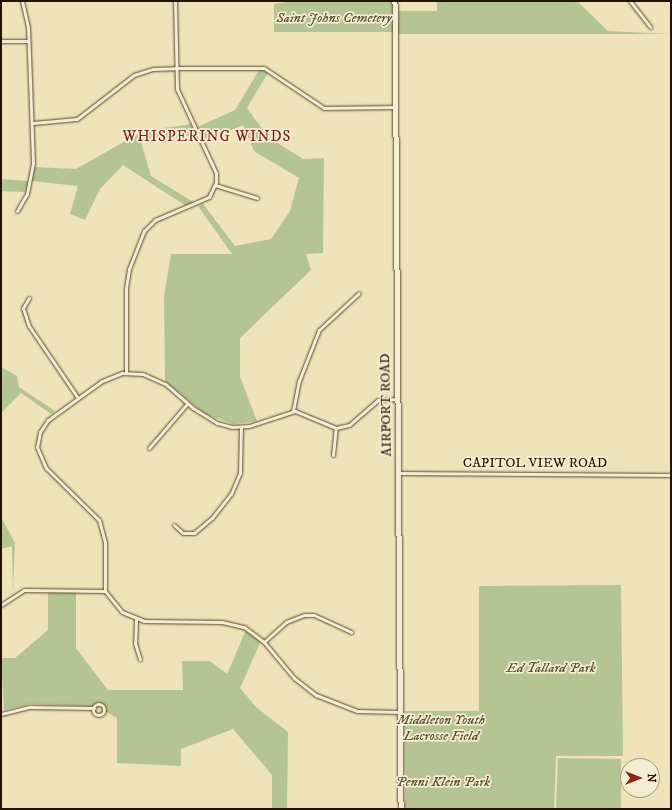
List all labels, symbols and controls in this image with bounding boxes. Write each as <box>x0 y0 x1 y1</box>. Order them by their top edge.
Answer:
park label: Saint Johns Cemetery <box>276 10 392 26</box>
district label: WHISPERING WINDS <box>123 128 291 146</box>
street label: AIRPORT ROAD <box>377 353 395 457</box>
street label: CAPITOL VIEW ROAD <box>463 455 607 471</box>
park label: Ed Tallard Park <box>506 660 596 676</box>
park label: Middleton Youth Lacrosse Field <box>397 712 485 744</box>
north arrow <box>620 758 660 798</box>
text: N <box>644 773 658 783</box>
park label: Penni Klein Park <box>396 774 490 790</box>

